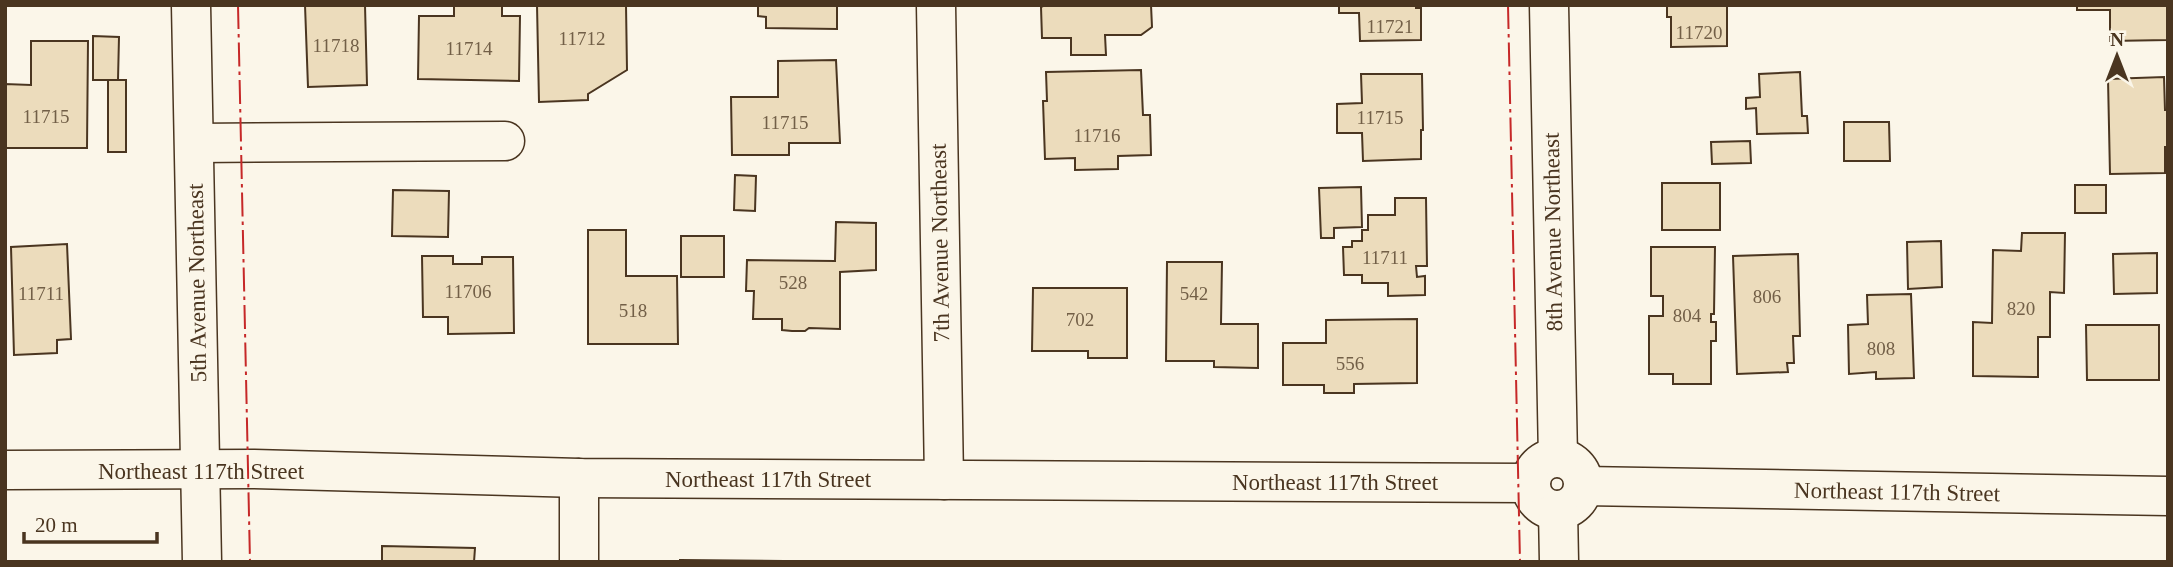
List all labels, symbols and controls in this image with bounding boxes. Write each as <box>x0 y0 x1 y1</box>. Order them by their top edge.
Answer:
house number: 11721 <box>1367 16 1413 37</box>
north arrow <box>2082 21 2152 91</box>
house number: 11720 <box>1676 22 1722 43</box>
house number: 11712 <box>559 28 605 49</box>
text: N <box>2110 29 2124 50</box>
house number: 11718 <box>313 35 359 56</box>
house number: 11714 <box>446 38 493 59</box>
house number: 11715 <box>23 106 69 127</box>
house number: 11715 <box>1357 107 1403 128</box>
house number: 11715 <box>762 112 808 133</box>
house number: 11716 <box>1074 125 1120 146</box>
street label: 8th Avenue Northeast <box>1539 132 1567 332</box>
street label: 7th Avenue Northeast <box>926 143 954 343</box>
street label: 5th Avenue Northeast <box>183 183 211 383</box>
house number: 11711 <box>1362 247 1408 268</box>
house number: 528 <box>779 272 807 293</box>
house number: 11706 <box>445 281 491 302</box>
house number: 11711 <box>18 283 64 304</box>
house number: 542 <box>1180 283 1208 304</box>
house number: 806 <box>1753 286 1781 307</box>
house number: 820 <box>2007 298 2035 319</box>
house number: 518 <box>619 300 647 321</box>
house number: 804 <box>1673 305 1702 326</box>
house number: 702 <box>1066 309 1094 330</box>
house number: 808 <box>1867 338 1895 359</box>
house number: 556 <box>1336 353 1364 374</box>
street label: Northeast 117th Street <box>98 459 305 484</box>
street label: Northeast 117th Street <box>665 467 872 492</box>
street label: Northeast 117th Street <box>1232 470 1439 495</box>
street label: Northeast 117th Street <box>1794 478 2001 506</box>
scale bar <box>24 500 158 544</box>
text: 20 m <box>35 513 78 537</box>

